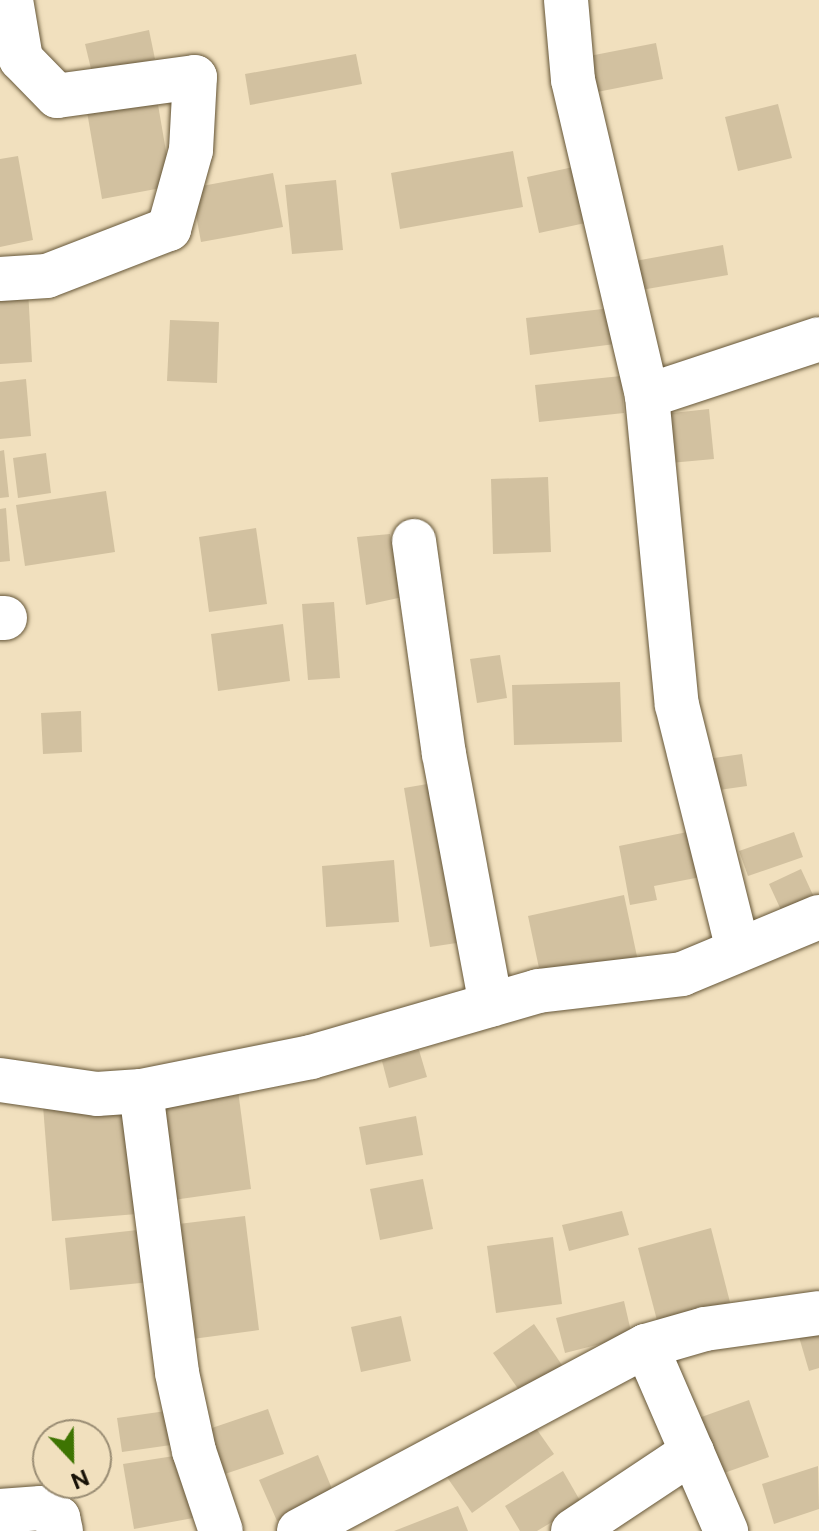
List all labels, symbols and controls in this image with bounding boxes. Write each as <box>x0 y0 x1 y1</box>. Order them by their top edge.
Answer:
north arrow <box>32 1419 112 1499</box>
text: N <box>67 1464 93 1495</box>

